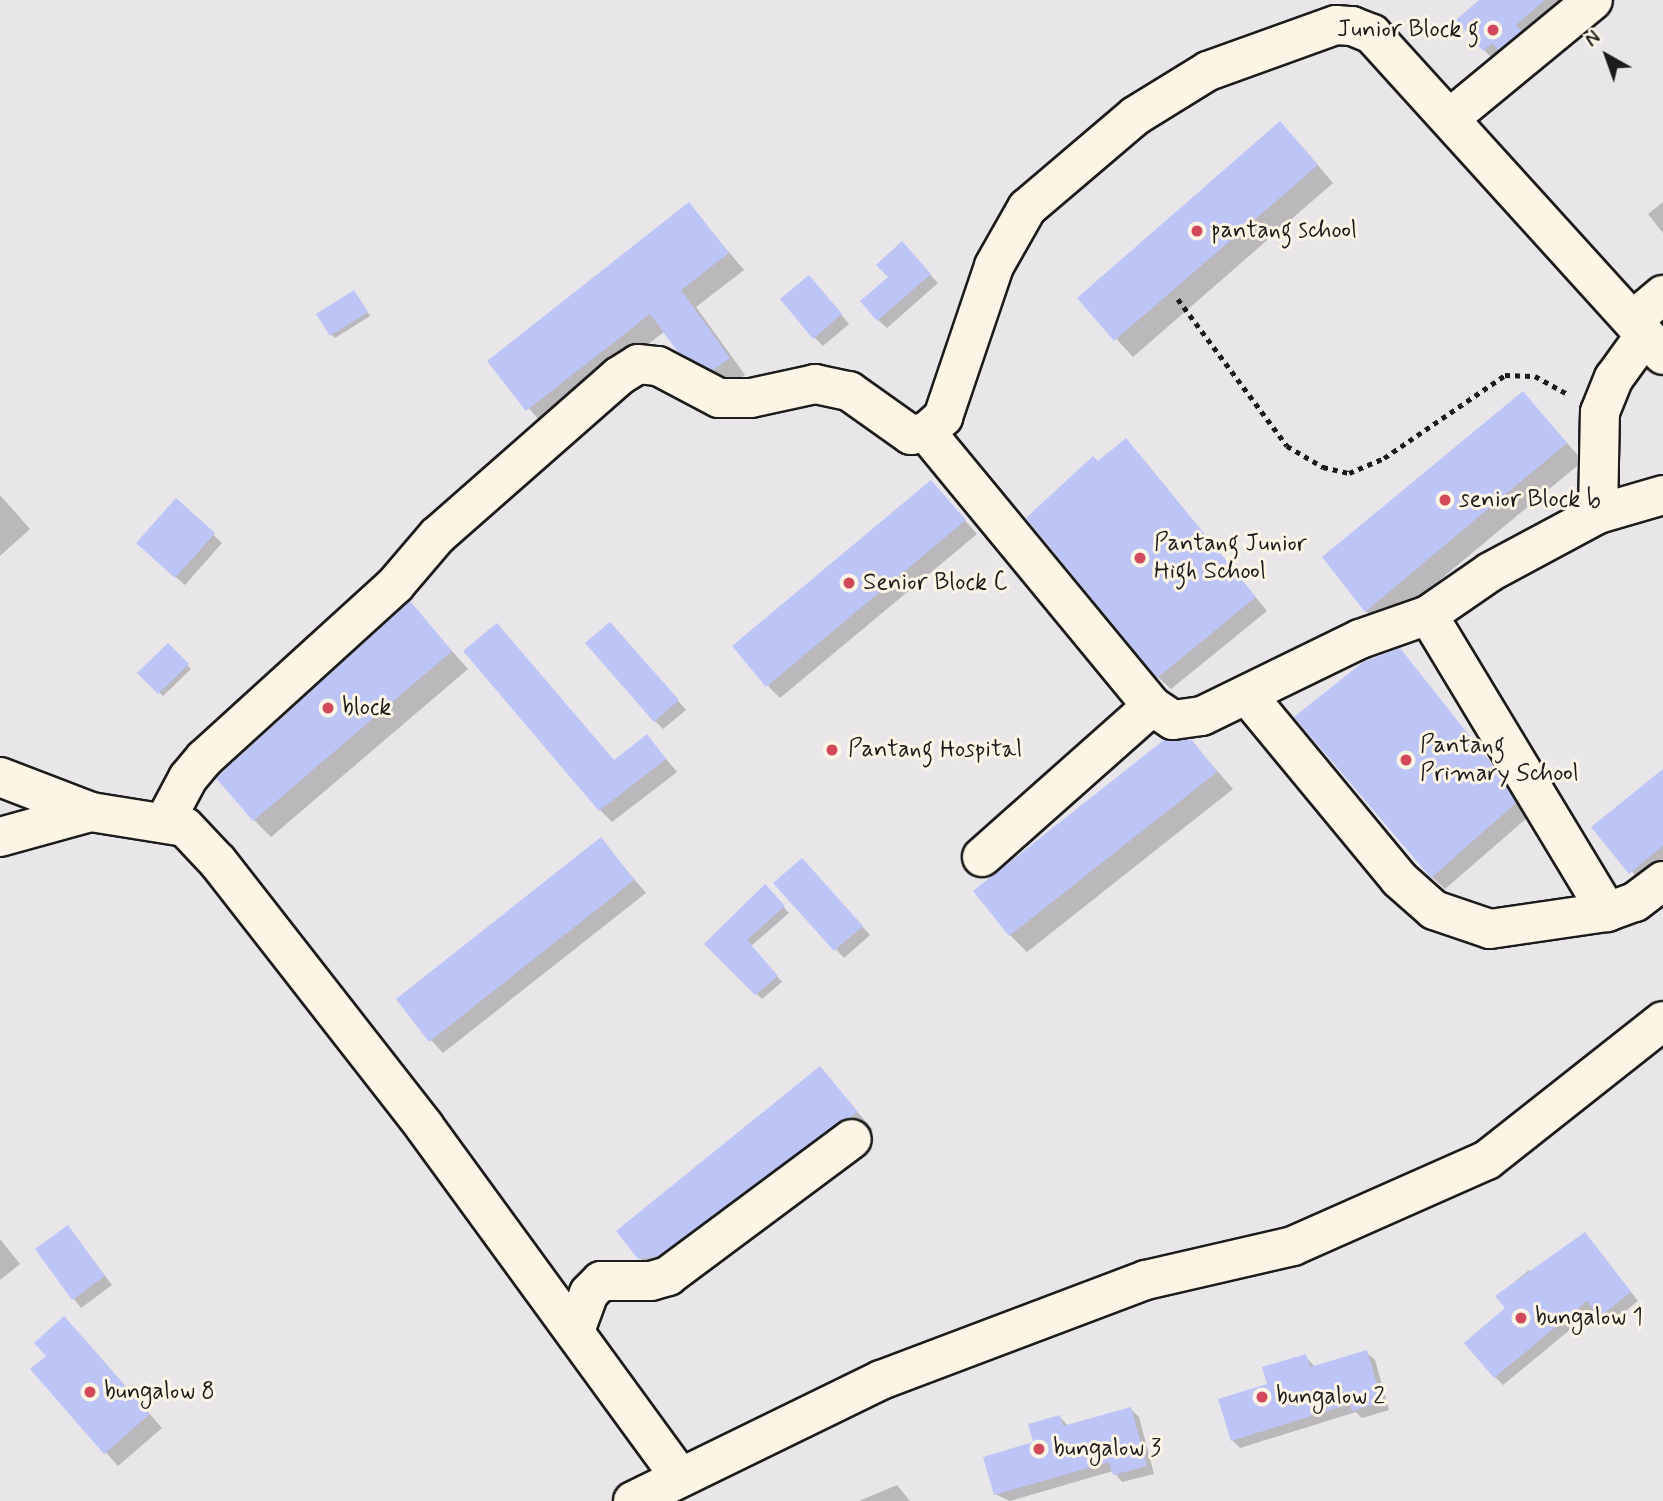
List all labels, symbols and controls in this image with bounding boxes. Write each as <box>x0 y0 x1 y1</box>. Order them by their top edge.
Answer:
place label: Junior Block g <box>1338 16 1479 44</box>
north arrow <box>1572 21 1642 91</box>
marker: Junior Block g <box>1485 22 1501 38</box>
text: N <box>1580 26 1606 53</box>
place label: pantang school <box>1211 217 1358 245</box>
marker: pantang school <box>1189 223 1205 239</box>
place label: senior Block b <box>1459 486 1599 514</box>
marker: senior Block b <box>1437 492 1453 508</box>
place label: Pantang Junior High School <box>1154 530 1310 586</box>
marker: Pantang Junior High School <box>1132 550 1148 566</box>
place label: Senior Block C <box>863 569 1011 597</box>
marker: Senior Block C <box>841 575 857 591</box>
place label: block <box>342 694 391 722</box>
marker: block <box>320 700 336 716</box>
place label: Pantang Primary School <box>1420 732 1578 788</box>
place label: Pantang Hospital <box>848 736 1025 764</box>
marker: Pantang Hospital <box>822 740 842 760</box>
marker: Pantang Primary School <box>1398 752 1414 768</box>
place label: bungalow 1 <box>1535 1304 1643 1332</box>
marker: bungalow 1 <box>1513 1310 1529 1326</box>
place label: bungalow 8 <box>104 1378 215 1406</box>
place label: bungalow 2 <box>1276 1383 1385 1411</box>
marker: bungalow 8 <box>82 1384 98 1400</box>
marker: bungalow 2 <box>1254 1389 1270 1405</box>
place label: bungalow 3 <box>1053 1435 1161 1463</box>
marker: bungalow 3 <box>1031 1441 1047 1457</box>

